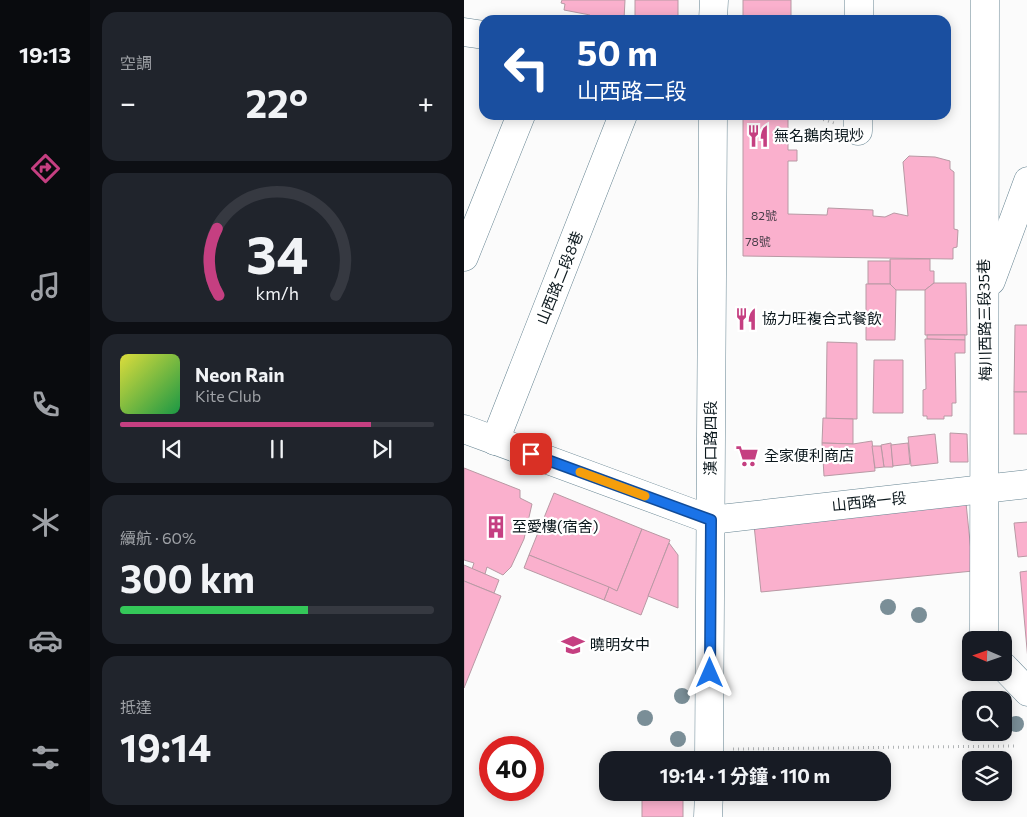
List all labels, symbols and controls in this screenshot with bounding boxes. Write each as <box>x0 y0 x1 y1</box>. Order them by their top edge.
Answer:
text: 50 m <box>577 30 658 73</box>
icon: left <box>494 35 559 100</box>
text: 19:13 <box>19 41 71 68</box>
text: 空調 <box>120 53 152 72</box>
text: 山西路二段 <box>577 77 687 104</box>
text: 22° <box>245 79 308 126</box>
text: − <box>120 85 136 119</box>
text: + <box>418 85 434 119</box>
restaurant icon: 無名鵝肉現炒 <box>745 123 771 149</box>
place label: 無名鵝肉現炒 <box>774 126 864 144</box>
icon: directions <box>28 151 63 186</box>
house number: 82號 <box>751 208 777 222</box>
text: 34 <box>246 221 308 285</box>
street label: 山西路二段8巷 <box>532 228 586 327</box>
house number: 78號 <box>745 234 771 248</box>
street label: 梅川西路三段35巷 <box>974 259 994 381</box>
icon: music <box>28 269 63 304</box>
text: km/h <box>255 282 299 304</box>
restaurant icon: 協力旺複合式餐飲 <box>733 306 759 332</box>
place label: 協力旺複合式餐飲 <box>762 309 882 327</box>
text: Neon Rain <box>195 363 285 386</box>
text: Kite Club <box>195 386 261 405</box>
icon: phone <box>28 387 63 422</box>
street label: 漢口路四段 <box>701 400 719 476</box>
pin <box>510 433 552 475</box>
icon: previous <box>158 435 186 463</box>
icon: pause <box>263 435 291 463</box>
icon: next <box>368 435 396 463</box>
icon: arrive <box>517 440 545 468</box>
supermarket icon: 全家便利商店 <box>734 443 760 469</box>
place label: 全家便利商店 <box>764 446 854 464</box>
street label: 山西路一段 <box>831 488 907 514</box>
icon: climate <box>28 505 63 540</box>
building icon: 至愛樓(宿舍) <box>483 514 509 540</box>
place label: 至愛樓(宿舍) <box>512 517 599 535</box>
text: 續航 · 60% <box>120 528 196 547</box>
text: 300 km <box>120 554 255 601</box>
icon: car <box>28 623 63 658</box>
north arrow <box>962 631 1012 681</box>
map controls <box>962 631 1012 801</box>
school or university icon: 曉明女中 <box>560 632 586 658</box>
place label: 曉明女中 <box>590 635 650 653</box>
position arrow <box>683 646 735 698</box>
button: search <box>962 691 1012 741</box>
text: 抵達 <box>120 697 152 716</box>
text: 19:14 <box>120 723 211 770</box>
speed limit sign: 40 <box>479 736 544 801</box>
icon: filters <box>28 740 63 775</box>
button: layers <box>962 751 1012 801</box>
text: 19:14 · 1 分鐘 · 110 m <box>660 764 830 787</box>

